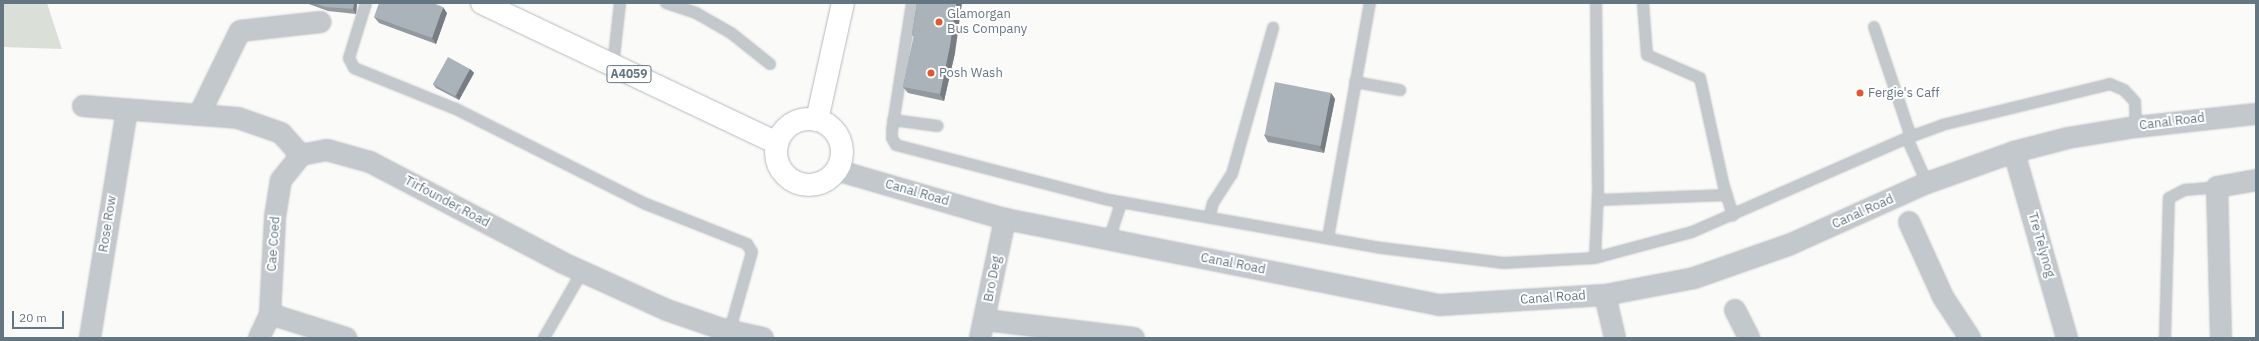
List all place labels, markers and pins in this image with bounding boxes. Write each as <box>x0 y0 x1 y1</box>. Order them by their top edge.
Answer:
place label: Glamorgan Bus Company <box>947 7 1027 38</box>
marker: Glamorgan Bus Company <box>934 17 944 27</box>
place label: Posh Wash <box>939 65 1003 81</box>
marker: Posh Wash <box>926 68 936 78</box>
place label: Fergie's Caff <box>1868 85 1940 101</box>
marker: Fergie's Caff <box>1855 88 1865 98</box>

